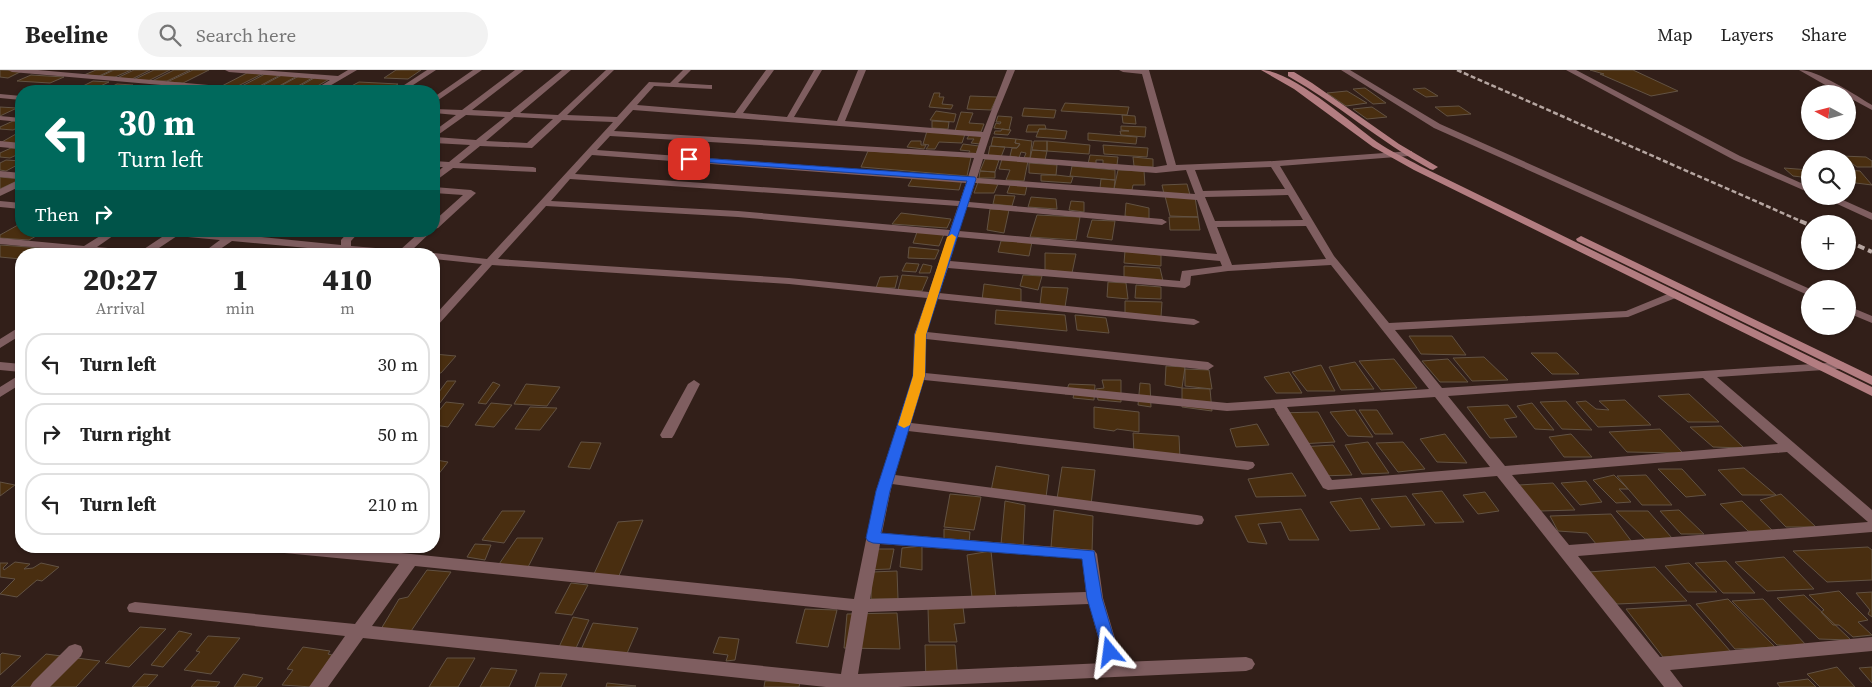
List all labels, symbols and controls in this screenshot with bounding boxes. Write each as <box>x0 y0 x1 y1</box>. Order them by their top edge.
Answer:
search box <box>138 12 488 57</box>
text: Beeline <box>25 18 108 51</box>
icon: search <box>156 21 184 49</box>
text: Search here <box>196 22 296 48</box>
text: Map <box>1657 22 1692 47</box>
text: Layers <box>1720 22 1773 47</box>
text: Share <box>1801 22 1847 47</box>
north arrow <box>1801 85 1856 140</box>
map controls <box>1801 85 1856 335</box>
text: 30 m <box>118 99 195 147</box>
icon: left <box>35 105 100 170</box>
pin <box>668 138 710 180</box>
text: Turn left <box>118 144 203 174</box>
icon: arrive <box>675 145 703 173</box>
button: search <box>1801 150 1856 205</box>
icon: right <box>89 200 117 228</box>
text: Then <box>35 201 79 227</box>
button: + <box>1801 215 1856 270</box>
text: 20:27 <box>83 259 158 300</box>
text: 1 <box>232 259 249 300</box>
text: 410 <box>323 259 372 300</box>
button: − <box>1801 280 1856 335</box>
text: Arrival <box>96 297 145 319</box>
text: min <box>226 297 255 319</box>
text: m <box>340 297 355 319</box>
icon: left <box>37 350 65 378</box>
text: Turn left <box>80 351 156 377</box>
text: 30 m <box>377 351 418 377</box>
icon: right <box>37 420 65 448</box>
text: Turn right <box>80 421 171 447</box>
text: 50 m <box>377 421 418 447</box>
icon: left <box>37 490 65 518</box>
text: Turn left <box>80 491 156 517</box>
text: 210 m <box>368 491 418 517</box>
position arrow <box>1083 625 1135 677</box>

